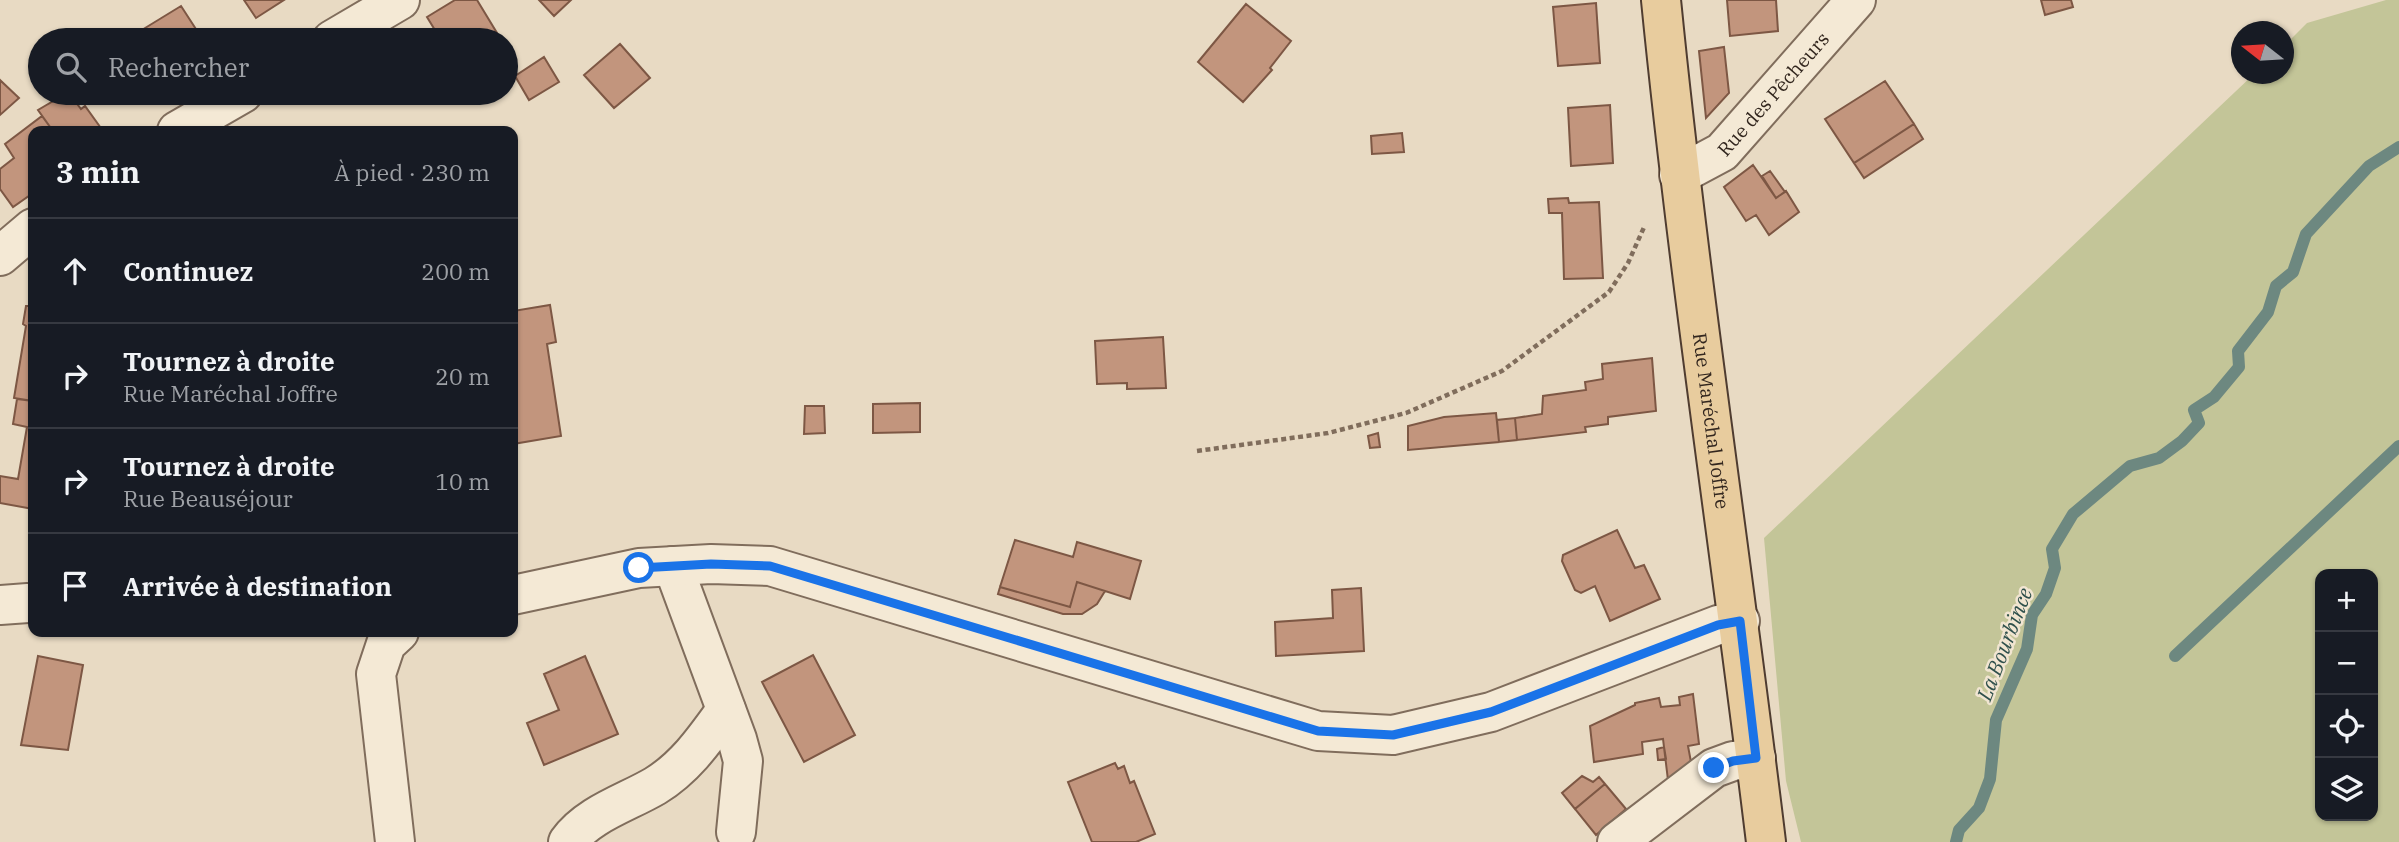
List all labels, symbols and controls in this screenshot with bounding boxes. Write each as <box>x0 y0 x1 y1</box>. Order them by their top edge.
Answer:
north arrow <box>2231 21 2294 84</box>
street label: Rue des Pêcheurs <box>1712 27 1834 161</box>
search box <box>28 28 518 105</box>
icon: search <box>52 48 90 86</box>
text: Rechercher <box>108 50 249 84</box>
text: 3 min <box>56 152 140 191</box>
text: À pied · 230 m <box>334 157 490 187</box>
icon: ahead <box>56 252 94 290</box>
text: Continuez <box>123 254 253 288</box>
text: 200 m <box>421 256 490 286</box>
street label: Rue Maréchal Joffre <box>1688 331 1735 511</box>
text: Tournez à droite <box>123 344 335 378</box>
icon: right <box>56 357 94 395</box>
text: 20 m <box>435 361 490 391</box>
text: Rue Maréchal Joffre <box>123 378 338 408</box>
text: Tournez à droite <box>123 449 335 483</box>
icon: right <box>56 462 94 500</box>
text: 10 m <box>435 466 490 496</box>
text: Rue Beauséjour <box>123 483 293 513</box>
route start <box>623 552 654 583</box>
icon: arrive <box>56 567 94 605</box>
text: Arrivée à destination <box>123 569 392 603</box>
map controls <box>2315 569 2378 821</box>
button: + <box>2315 569 2378 632</box>
water label: La Bourbince <box>1969 583 2039 705</box>
button: − <box>2315 632 2378 695</box>
button: locate <box>2315 695 2378 758</box>
route end <box>1698 752 1729 783</box>
button: layers <box>2315 758 2378 821</box>

